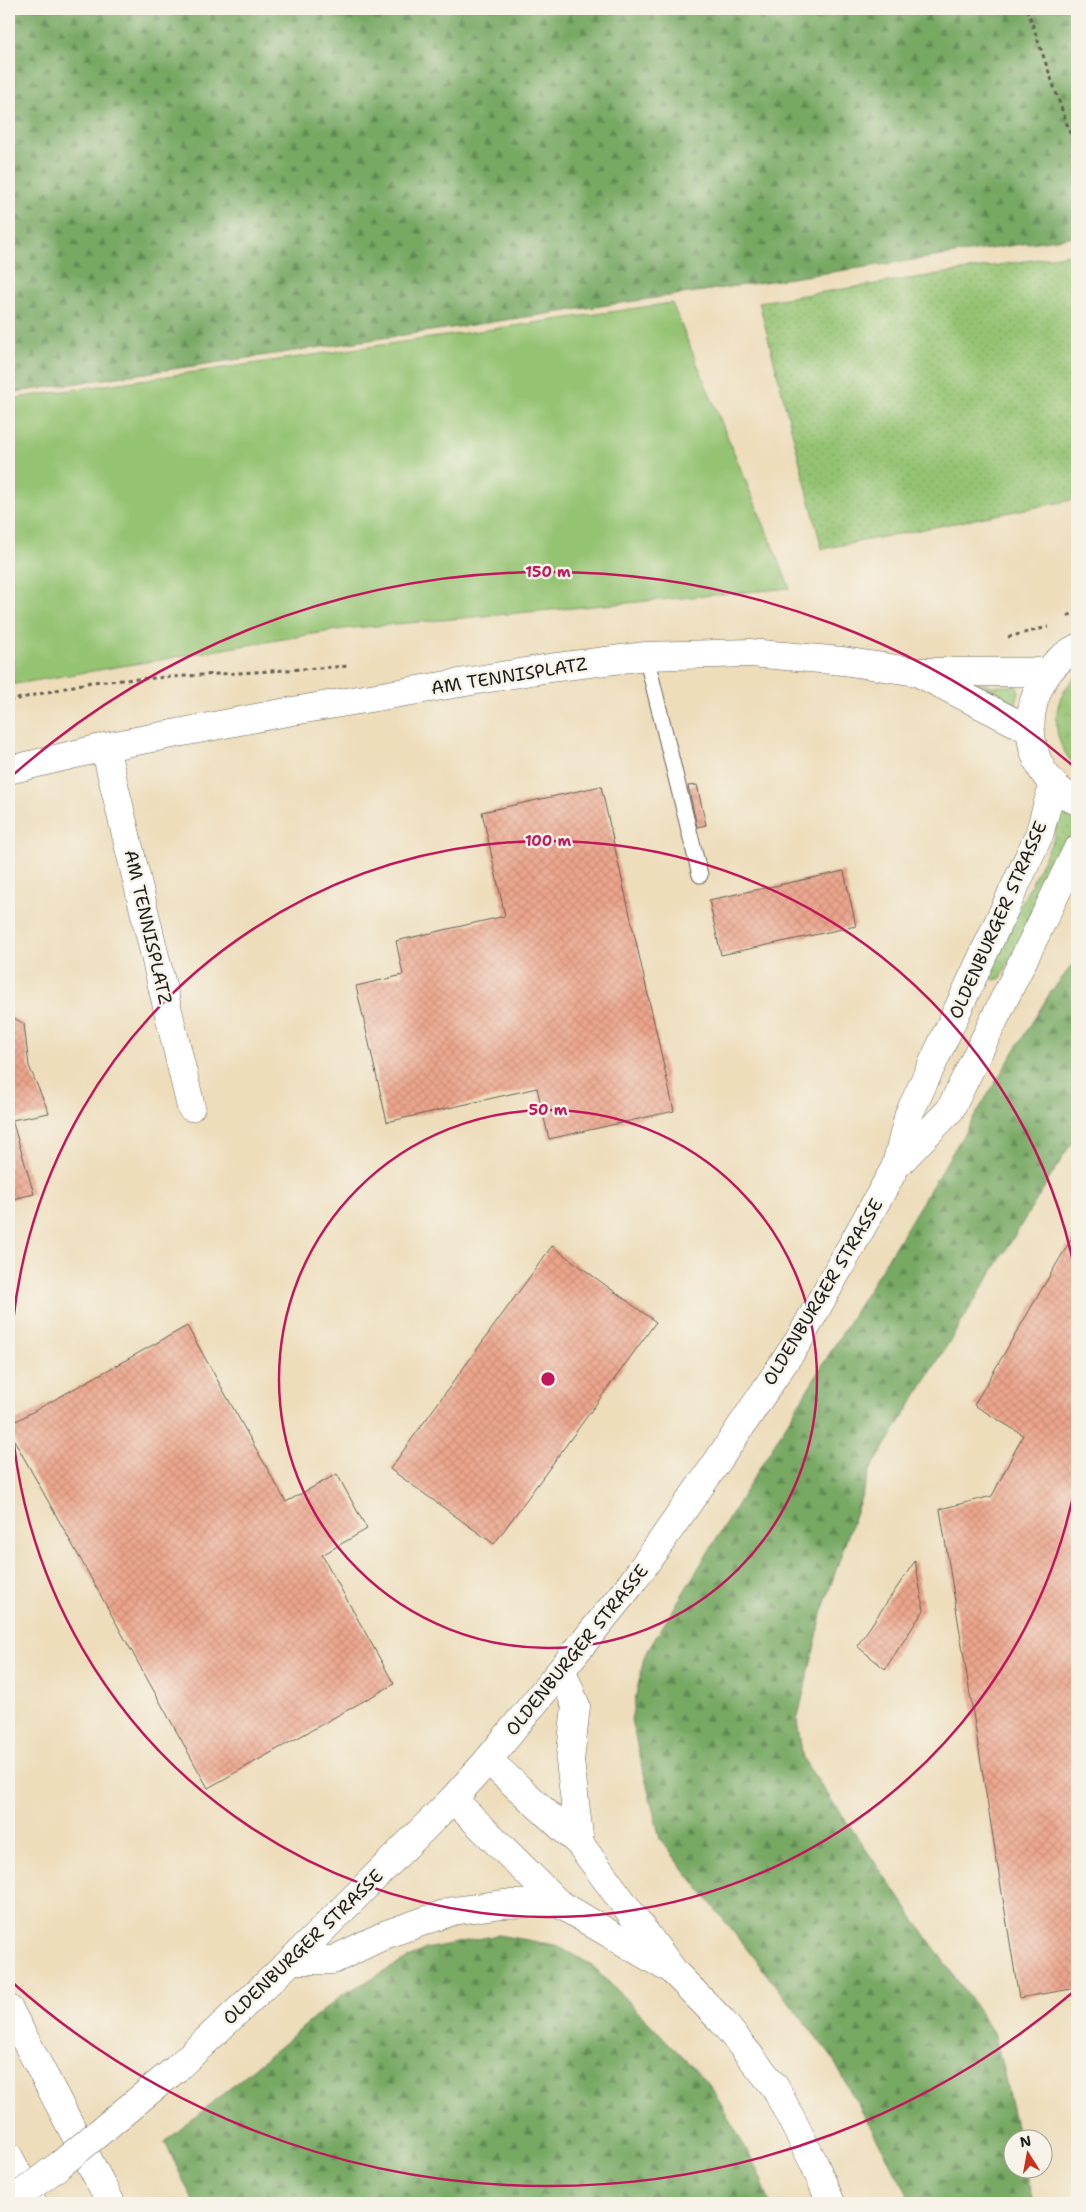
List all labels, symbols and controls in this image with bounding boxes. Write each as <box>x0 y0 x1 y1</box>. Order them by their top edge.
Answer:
text: 150 m <box>525 562 571 582</box>
street label: AM TENNISPLATZ <box>429 652 589 700</box>
street label: OLDENBURGER STRASSE <box>944 817 1052 1023</box>
text: 100 m <box>525 831 571 851</box>
street label: AM TENNISPLATZ <box>119 847 177 1007</box>
text: 50 m <box>529 1100 568 1120</box>
street label: OLDENBURGER STRASSE <box>758 1194 888 1390</box>
centre of rings <box>539 1370 557 1388</box>
street label: OLDENBURGER STRASSE <box>500 1559 654 1741</box>
street label: OLDENBURGER STRASSE <box>218 1864 388 2030</box>
north arrow <box>1004 2130 1054 2180</box>
text: N <box>1018 2131 1033 2151</box>

